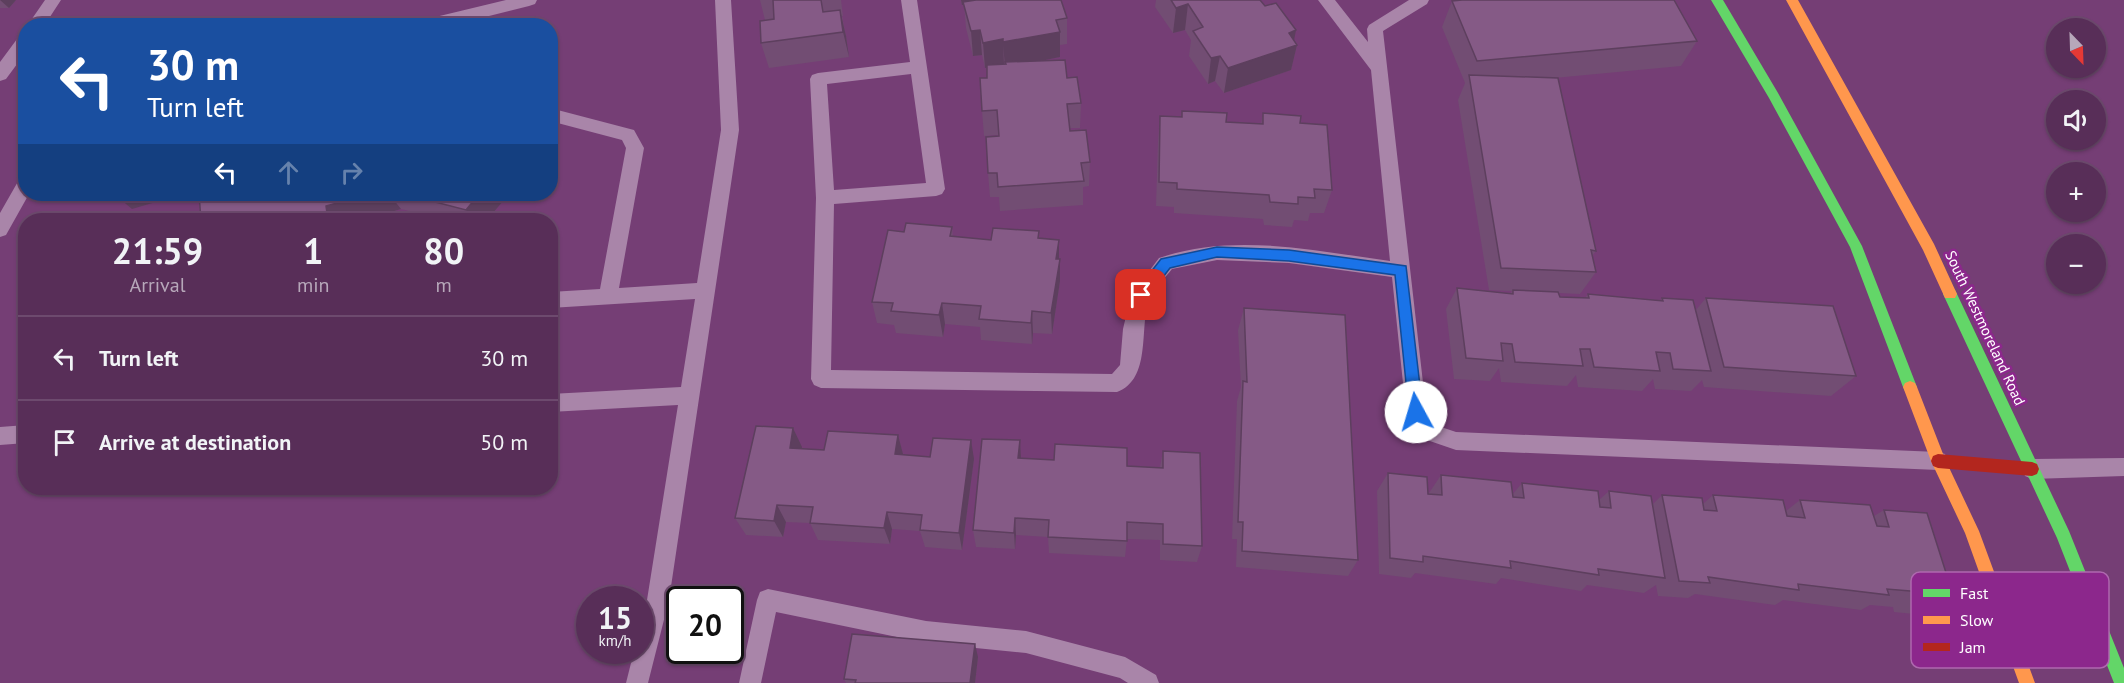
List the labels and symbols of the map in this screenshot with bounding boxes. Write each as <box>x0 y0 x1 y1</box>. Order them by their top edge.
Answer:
north arrow <box>2046 18 2106 78</box>
street label: South Westmoreland Road <box>1941 247 2030 408</box>
pin <box>1115 269 1166 320</box>
position arrow <box>1384 380 1448 444</box>
legend <box>1911 572 2109 668</box>
text: Fast <box>1960 583 1989 603</box>
speed limit sign: 20 <box>666 586 744 664</box>
text: Slow <box>1960 610 1994 630</box>
text: Jam <box>1959 637 1986 657</box>

